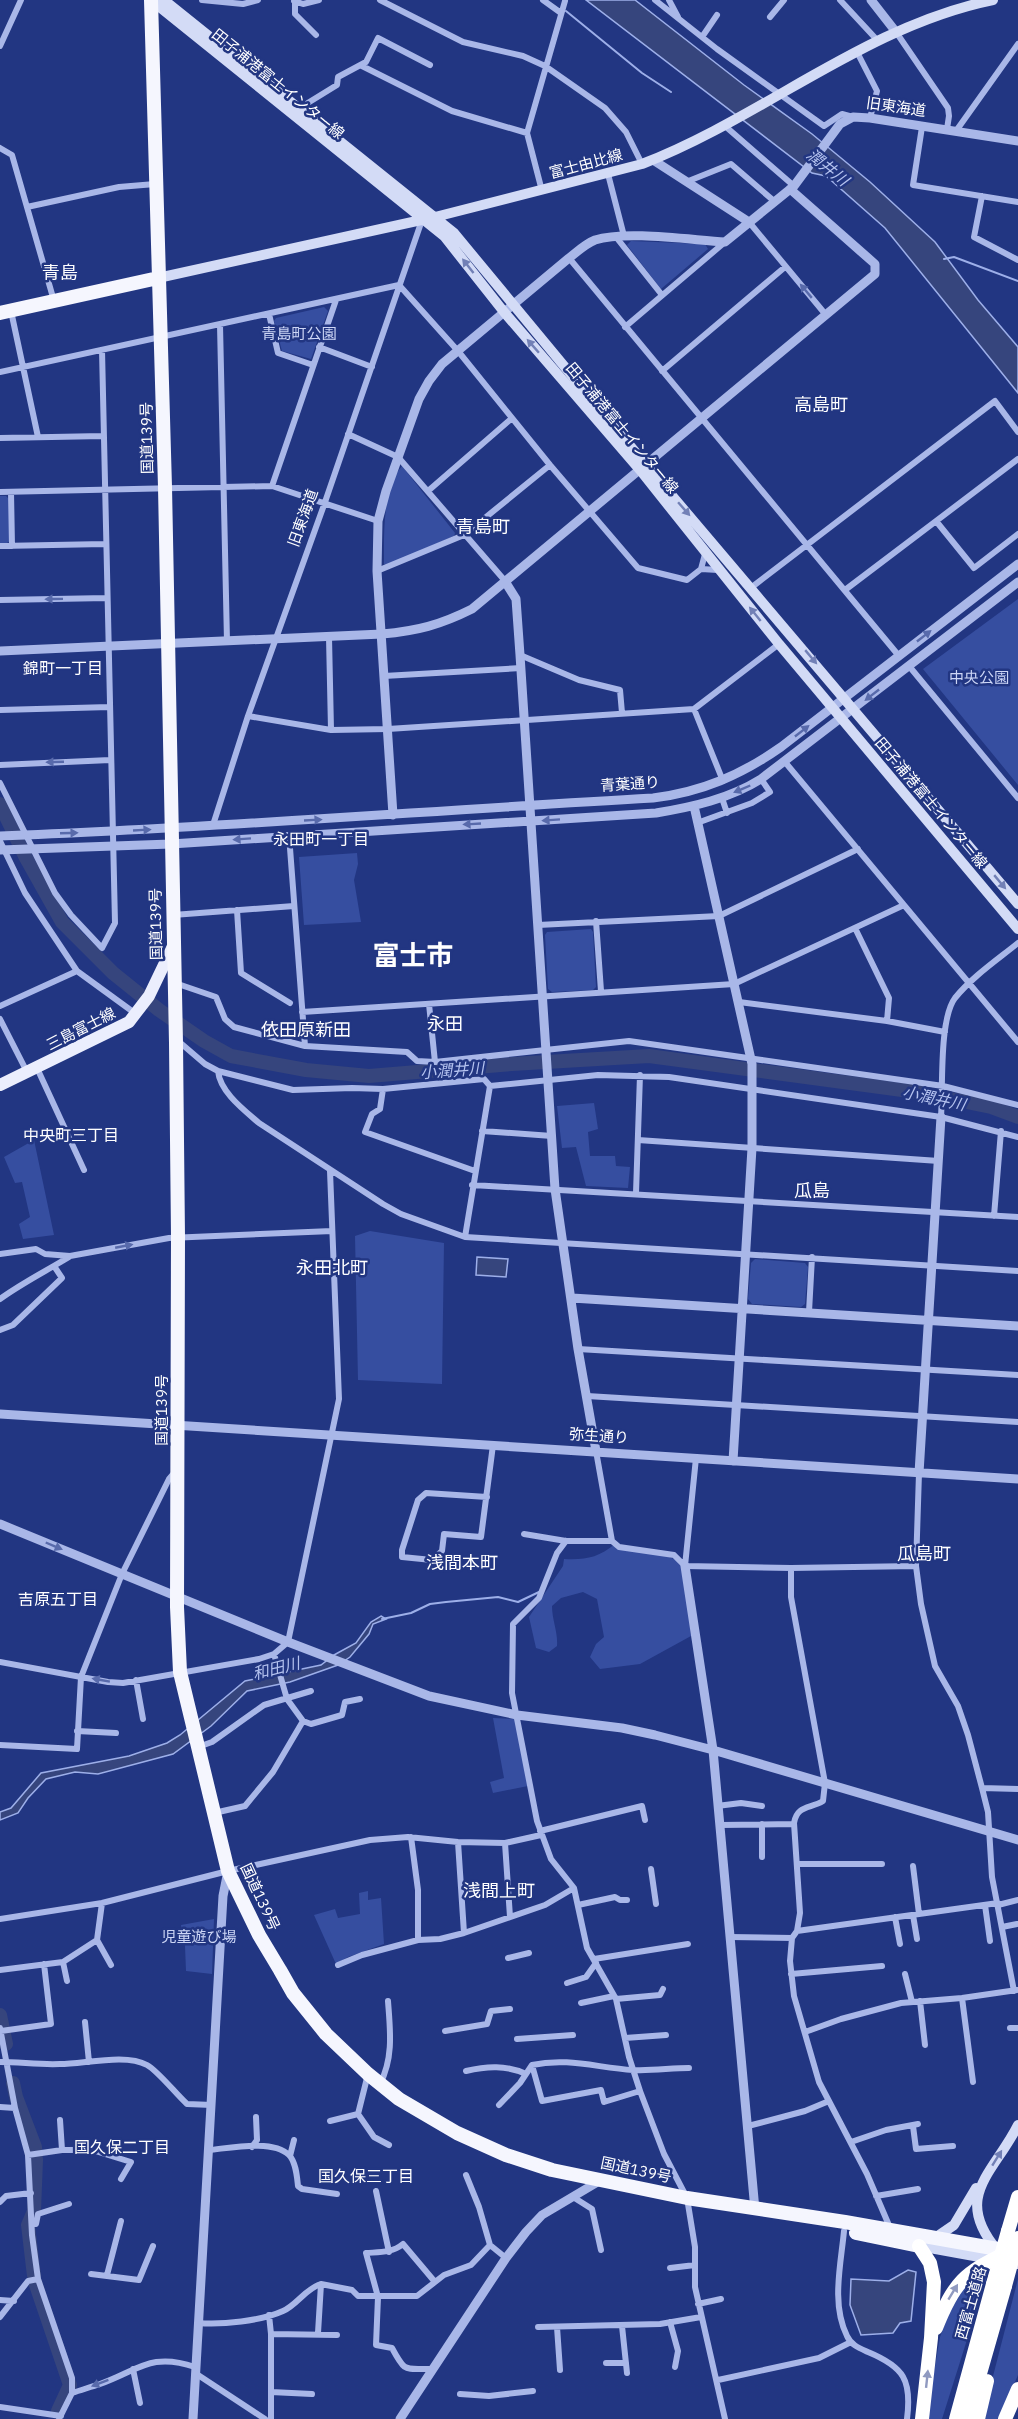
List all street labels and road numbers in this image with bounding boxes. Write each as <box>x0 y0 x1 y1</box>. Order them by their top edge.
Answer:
street label: 田子浦港富士インター線 <box>208 24 348 143</box>
street label: 旧東海道 <box>865 93 927 120</box>
street label: 富士由比線 <box>547 145 625 182</box>
street label: 田子浦港富士インター線 <box>562 358 683 497</box>
street label: 国道139号 <box>136 402 157 474</box>
street label: 旧東海道 <box>283 486 322 549</box>
street label: 田子浦港富士インター線 <box>871 733 992 872</box>
street label: 青葉通り <box>599 772 661 795</box>
street label: 国道139号 <box>145 888 166 960</box>
street label: 三島富士線 <box>43 1003 119 1054</box>
street label: 国道139号 <box>152 1374 171 1446</box>
street label: 弥生通り <box>568 1424 630 1447</box>
street label: 国道139号 <box>237 1860 284 1933</box>
street label: 国道139号 <box>599 2153 673 2186</box>
street label: 西富士道路 <box>951 2264 990 2342</box>

